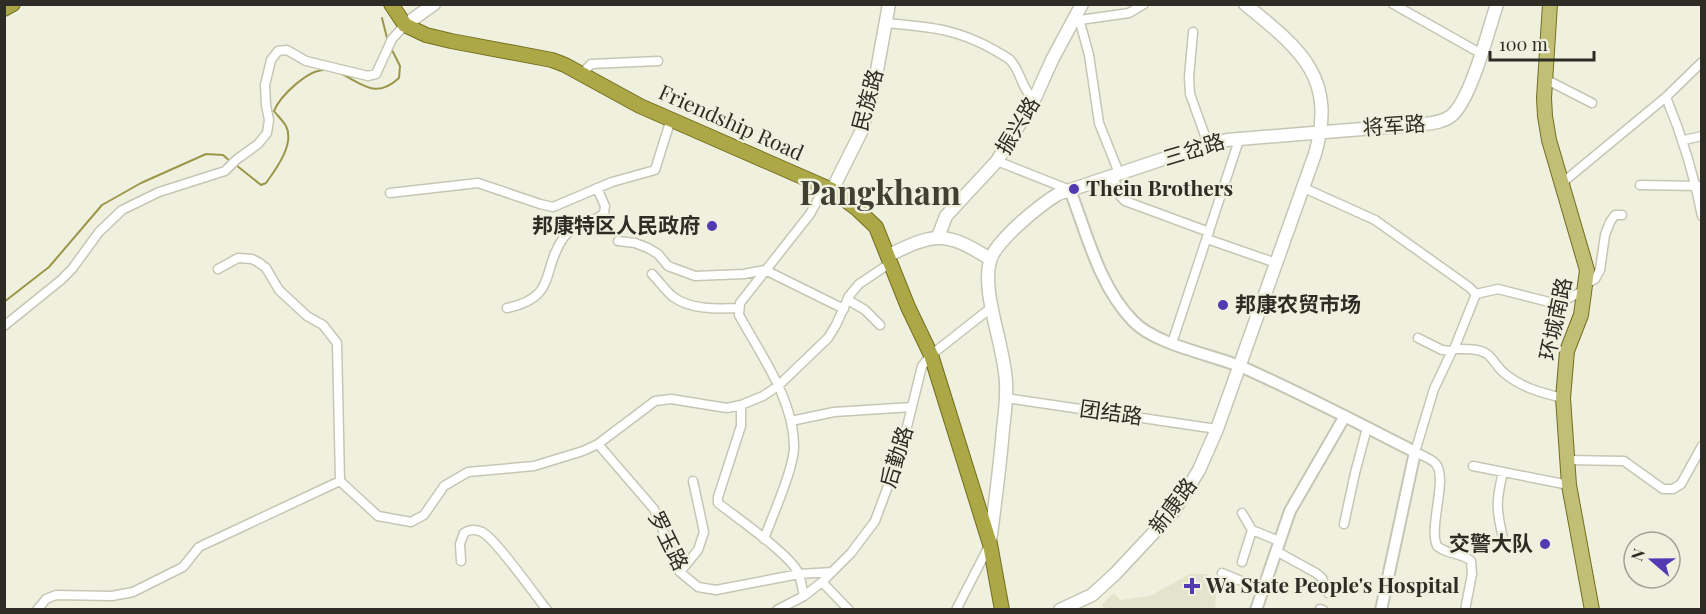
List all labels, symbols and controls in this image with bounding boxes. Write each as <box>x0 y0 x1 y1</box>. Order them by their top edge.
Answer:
scale bar <box>1490 24 1594 62</box>
text: 100 m <box>1499 32 1548 56</box>
street label: 民族路 <box>844 65 888 134</box>
street label: Friendship Road <box>655 77 809 166</box>
street label: 振兴路 <box>988 91 1045 159</box>
street label: 将军路 <box>1361 108 1426 140</box>
street label: 三岔路 <box>1159 125 1228 171</box>
district label: Pangkham <box>799 169 961 213</box>
place label: Thein Brothers <box>1086 173 1233 201</box>
marker: Thein Brothers <box>1067 182 1081 196</box>
place label: 邦康特区人民政府 <box>532 210 700 238</box>
marker: 邦康特区人民政府 <box>705 219 719 233</box>
street label: 环城南路 <box>1532 275 1576 363</box>
place label: 邦康农贸市场 <box>1235 289 1361 317</box>
marker: 邦康农贸市场 <box>1216 298 1230 312</box>
street label: 团结路 <box>1078 393 1144 429</box>
street label: 后勤路 <box>872 422 918 491</box>
street label: 新康路 <box>1141 471 1202 538</box>
street label: 罗玉路 <box>643 506 696 575</box>
place label: 交警大队 <box>1449 528 1533 556</box>
north arrow <box>1622 530 1682 590</box>
marker: 交警大队 <box>1538 537 1552 551</box>
text: N <box>1626 545 1649 564</box>
place label: Wa State People's Hospital <box>1205 570 1460 598</box>
marker: Wa State People's Hospital <box>1183 577 1201 595</box>

